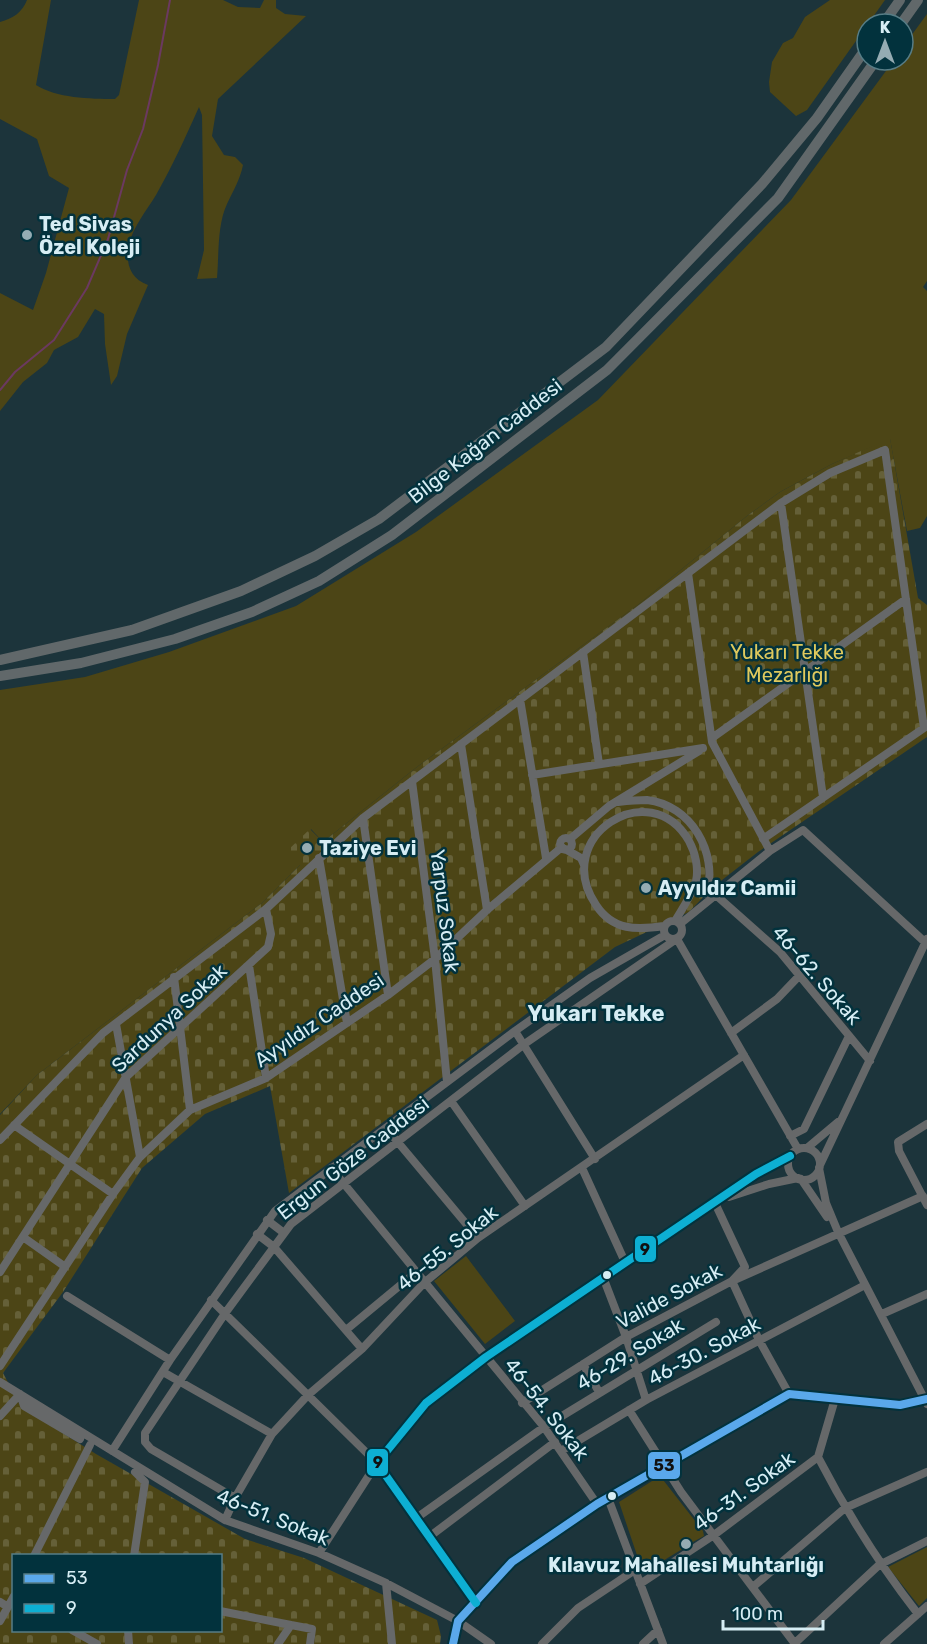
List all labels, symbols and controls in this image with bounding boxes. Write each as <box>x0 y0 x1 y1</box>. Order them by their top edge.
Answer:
north arrow <box>855 12 915 72</box>
text: K <box>880 18 891 37</box>
place label: Ted Sivas Özel Koleji <box>39 212 140 259</box>
marker: Ted Sivas Özel Koleji <box>20 228 34 242</box>
street label: Bilge Kağan Caddesi <box>403 374 567 508</box>
park label: Yukarı Tekke Mezarlığı <box>730 640 844 687</box>
place label: Taziye Evi <box>319 836 416 860</box>
marker: Taziye Evi <box>300 841 314 855</box>
street label: Yarpuz Sokak <box>426 848 465 975</box>
place label: Ayyıldız Camii <box>658 876 796 900</box>
marker: Ayyıldız Camii <box>639 881 653 895</box>
street label: 46-62. Sokak <box>767 921 867 1030</box>
street label: Sardunya Sokak <box>106 958 232 1077</box>
street label: Ayyıldız Caddesi <box>250 968 388 1072</box>
district label: Yukarı Tekke <box>527 1000 665 1027</box>
street label: Ergun Göze Caddesi <box>272 1091 434 1225</box>
street label: 46-55. Sokak <box>392 1200 503 1296</box>
line badge: 9 <box>634 1235 657 1263</box>
text: 9 <box>640 1240 650 1259</box>
street label: Valide Sokak <box>612 1258 726 1334</box>
unlabelled marker <box>601 1269 613 1281</box>
street label: 46-30. Sokak <box>644 1311 765 1391</box>
street label: 46-29. Sokak <box>572 1312 689 1395</box>
street label: 46-54. Sokak <box>500 1353 595 1466</box>
street label: 46-31. Sokak <box>689 1446 800 1536</box>
line badge: 9 <box>366 1448 389 1477</box>
line badge: 53 <box>647 1451 681 1480</box>
text: 9 <box>373 1453 383 1472</box>
text: 53 <box>654 1456 674 1475</box>
street label: 46-51. Sokak <box>213 1483 333 1551</box>
unlabelled marker <box>606 1490 618 1502</box>
marker: Kılavuz Mahallesi Muhtarlığı <box>679 1537 693 1551</box>
place label: Kılavuz Mahallesi Muhtarlığı <box>548 1553 824 1577</box>
legend <box>12 1554 222 1632</box>
text: 53 <box>66 1567 88 1589</box>
scale bar <box>723 1593 824 1631</box>
text: 9 <box>66 1597 77 1619</box>
text: 100 m <box>732 1603 783 1625</box>

